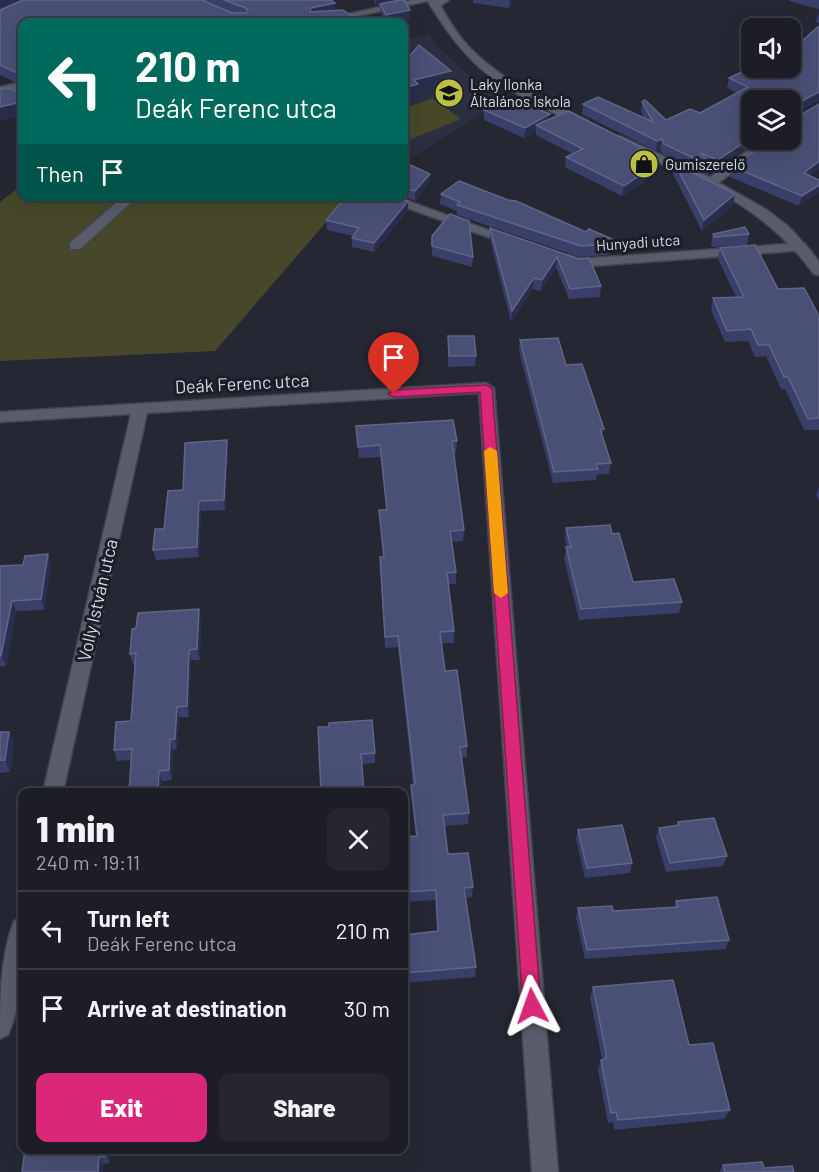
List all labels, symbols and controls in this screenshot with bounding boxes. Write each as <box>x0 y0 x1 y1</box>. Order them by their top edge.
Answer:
map controls <box>741 18 801 150</box>
button: sound <box>741 18 801 78</box>
text: 210 m <box>135 40 241 90</box>
icon: left <box>36 42 114 120</box>
place label: Laky Ilonka Általános Iskola <box>470 75 571 110</box>
school or university icon: Laky Ilonka Általános Iskola <box>433 77 465 109</box>
button: layers <box>741 90 801 150</box>
text: Deák Ferenc utca <box>135 91 337 123</box>
shop icon: Gumiszerelő <box>628 148 660 180</box>
place label: Gumiszerelő <box>665 155 745 173</box>
icon: arrive <box>96 156 129 189</box>
text: Then <box>36 160 84 186</box>
street label: Hunyadi utca <box>595 230 681 254</box>
pin <box>368 332 419 394</box>
icon: arrive <box>377 341 410 374</box>
street label: Deák Ferenc utca <box>174 368 310 398</box>
street label: Volly István utca <box>72 537 122 663</box>
text: 1 min <box>36 806 115 849</box>
button: close <box>327 808 390 871</box>
text: 240 m · 19:11 <box>36 850 140 874</box>
text: Turn left <box>87 905 170 931</box>
icon: left <box>36 914 69 947</box>
text: 210 m <box>336 917 390 943</box>
text: Deák Ferenc utca <box>87 931 237 955</box>
position arrow <box>500 974 564 1038</box>
icon: arrive <box>36 992 69 1025</box>
text: Arrive at destination <box>87 995 286 1021</box>
text: 30 m <box>344 995 390 1021</box>
button: Exit <box>36 1073 207 1142</box>
button: Share <box>219 1073 390 1142</box>

